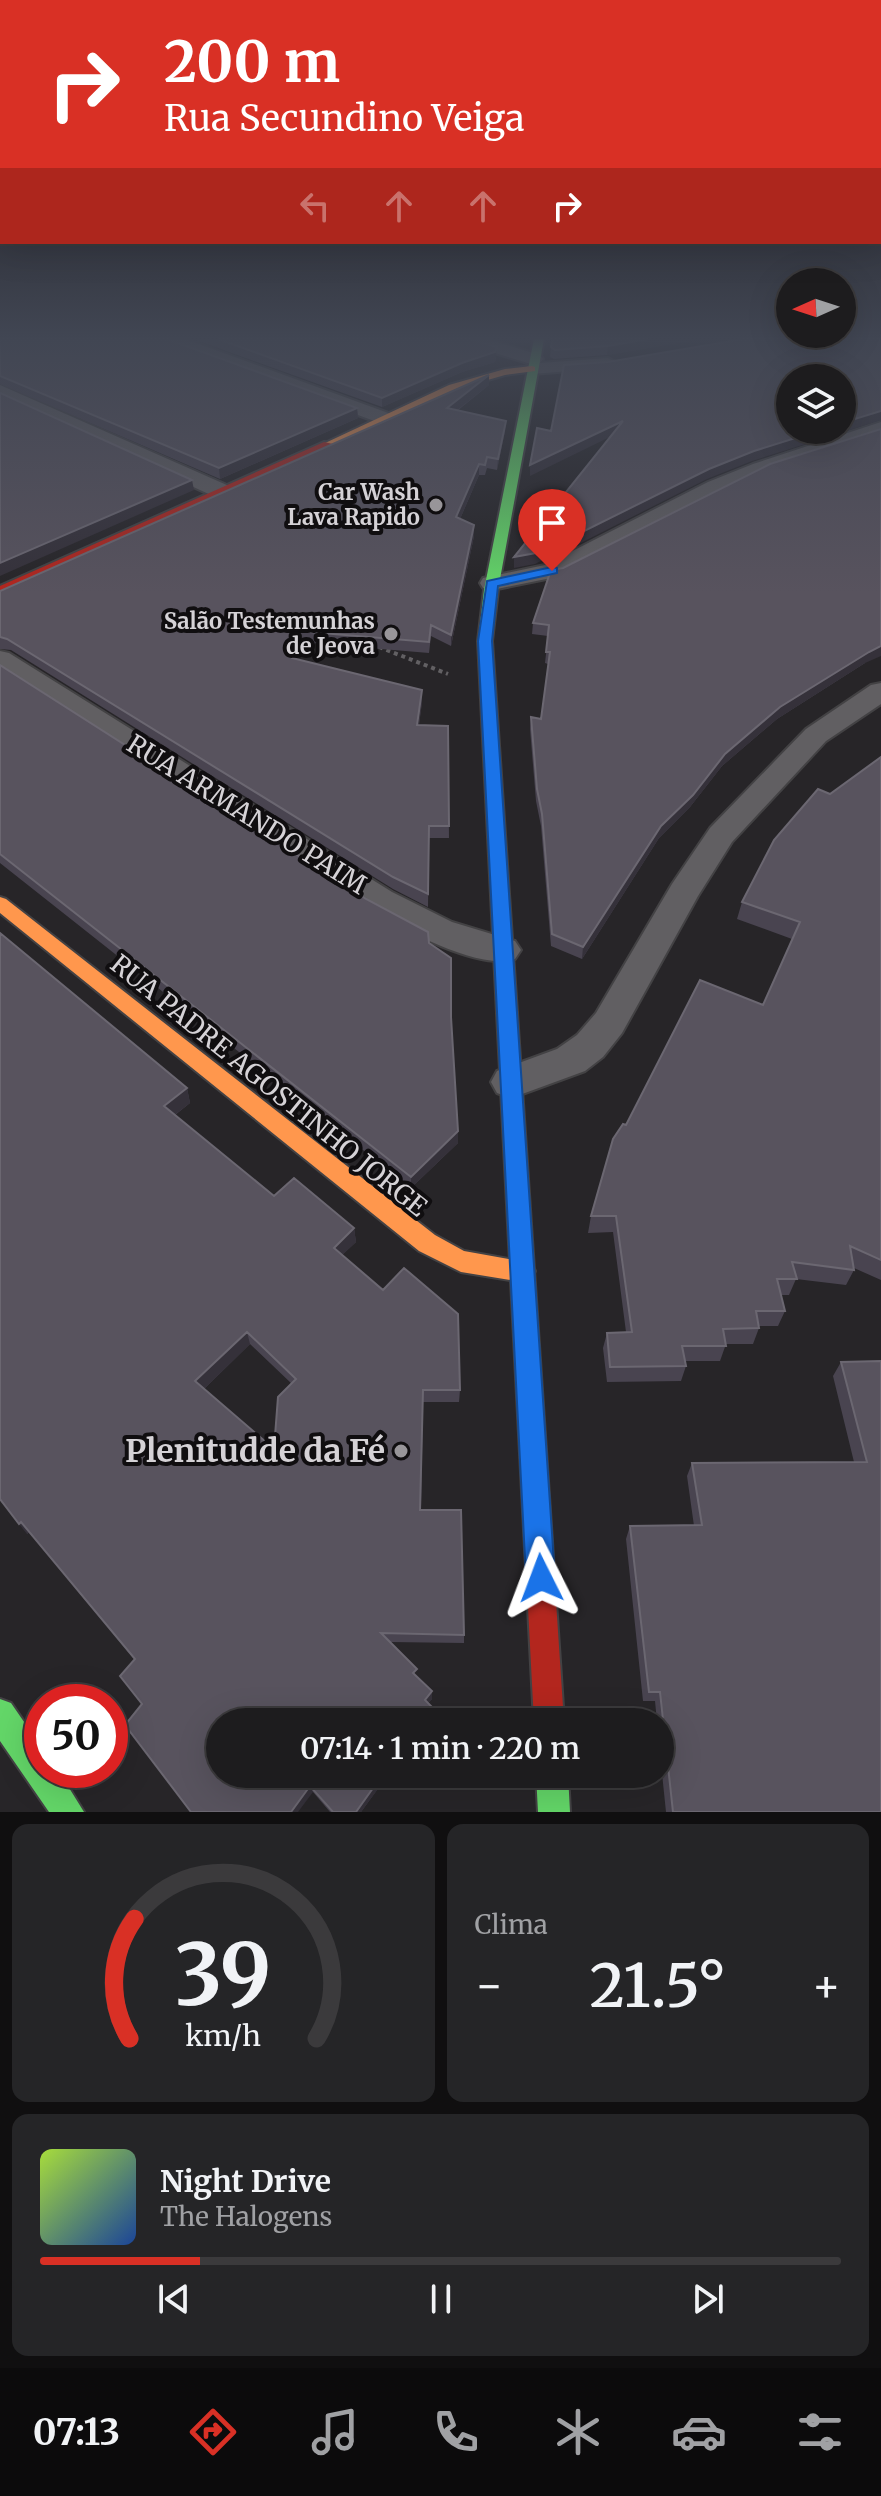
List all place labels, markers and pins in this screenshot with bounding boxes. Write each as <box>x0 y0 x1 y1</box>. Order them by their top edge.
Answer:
place label: Car Wash Lava Rapido <box>287 478 420 531</box>
pin <box>518 489 586 571</box>
marker: Car Wash Lava Rapido <box>427 496 445 514</box>
place label: Salão Testemunhas de Jeova <box>164 607 375 660</box>
marker: Salão Testemunhas de Jeova <box>382 625 400 643</box>
place label: Plenitudde da Fé <box>125 1431 385 1471</box>
marker: Plenitudde da Fé <box>392 1442 410 1460</box>

